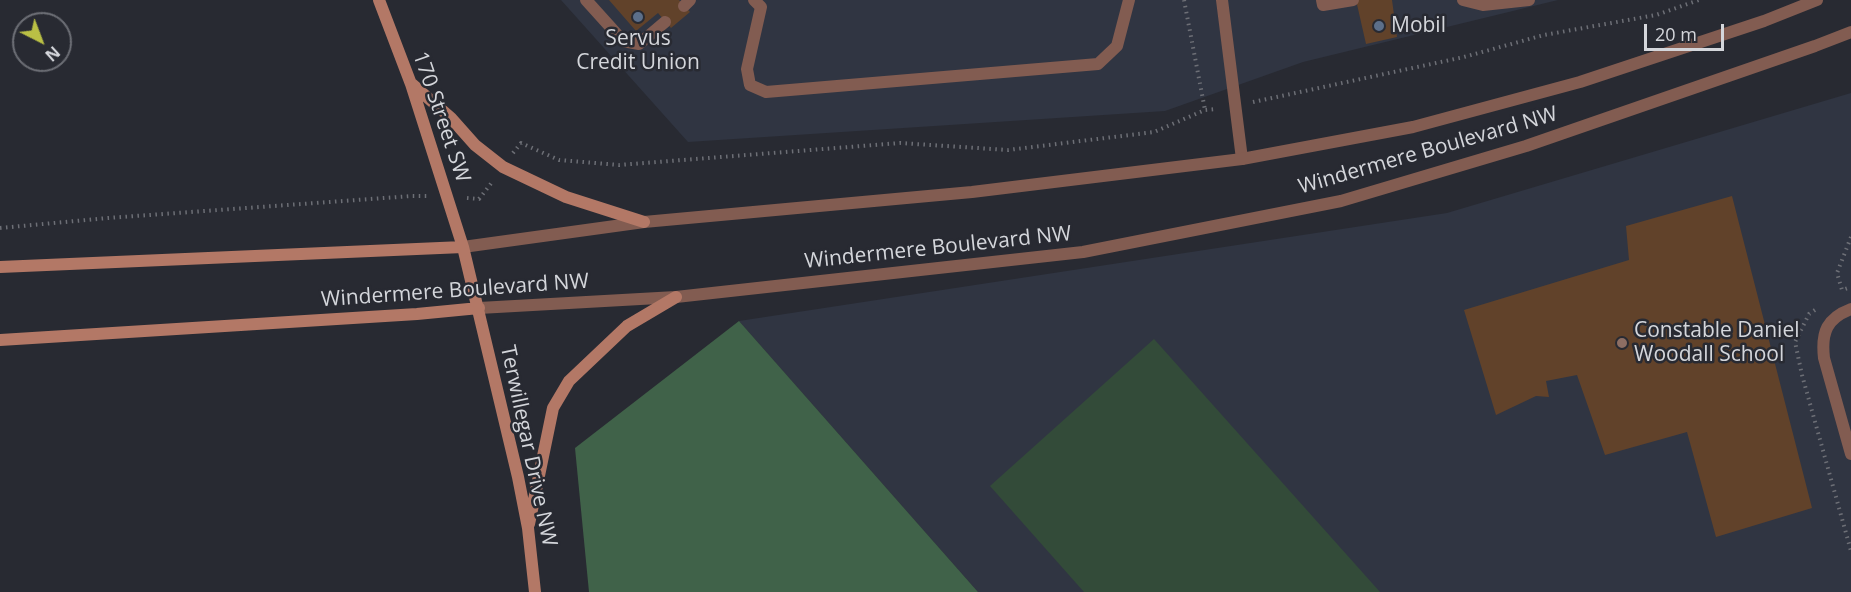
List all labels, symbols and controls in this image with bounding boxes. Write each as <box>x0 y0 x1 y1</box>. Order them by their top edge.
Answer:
marker: Servus Credit Union <box>631 10 645 24</box>
north arrow <box>12 12 72 72</box>
scale bar <box>1647 12 1726 50</box>
place label: Mobil <box>1391 13 1446 39</box>
marker: Mobil <box>1372 19 1386 33</box>
text: 20 m <box>1655 22 1697 46</box>
place label: Servus Credit Union <box>576 26 700 76</box>
text: N <box>41 41 65 66</box>
street label: 170 Street SW <box>407 48 475 186</box>
street label: Windermere Boulevard NW <box>1296 102 1560 200</box>
street label: Windermere Boulevard NW <box>803 221 1073 275</box>
street label: Windermere Boulevard NW <box>320 269 590 313</box>
place label: Constable Daniel Woodall School <box>1634 318 1799 368</box>
marker: Constable Daniel Woodall School <box>1615 336 1629 350</box>
street label: Terwillegar Drive NW <box>494 343 562 549</box>

